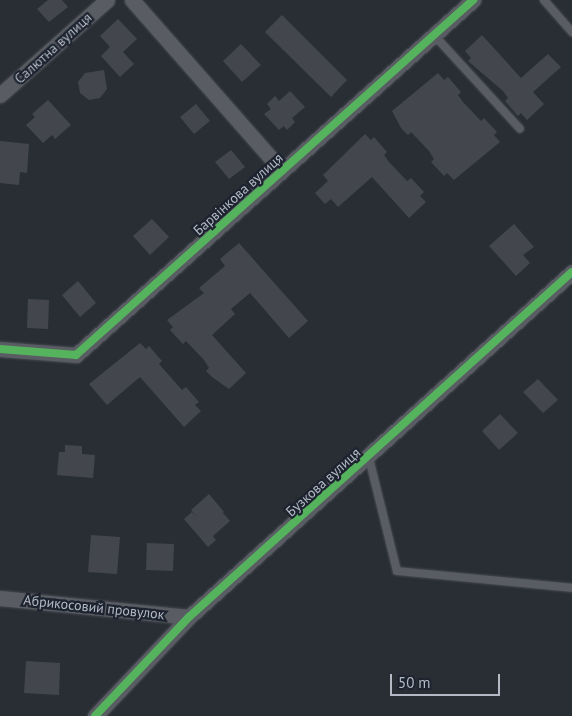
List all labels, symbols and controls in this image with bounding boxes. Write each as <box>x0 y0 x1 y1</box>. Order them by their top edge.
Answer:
street label: Салютна вулиця <box>11 9 95 87</box>
street label: Барвінкова вулиця <box>190 149 286 239</box>
street label: Бузкова вулиця <box>282 444 364 520</box>
street label: Абрикосовий провулок <box>23 591 165 623</box>
scale bar <box>392 664 502 696</box>
text: 50 m <box>398 673 431 692</box>

